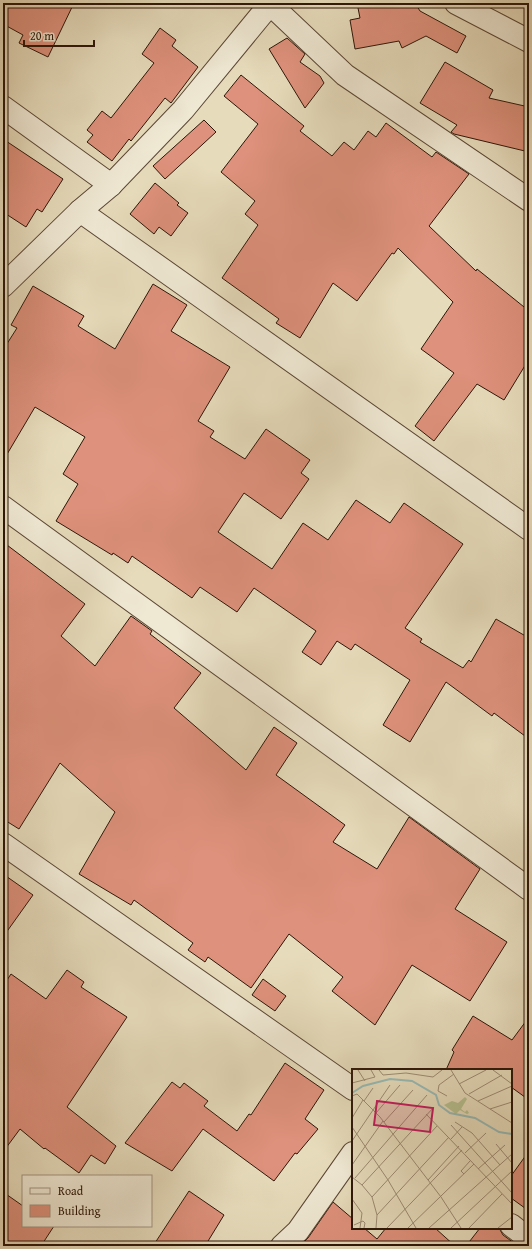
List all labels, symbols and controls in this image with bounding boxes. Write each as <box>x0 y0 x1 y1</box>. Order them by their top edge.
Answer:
scale bar <box>24 22 94 48</box>
text: 20 m <box>30 27 54 44</box>
inset map <box>352 1069 512 1229</box>
legend <box>22 1175 152 1227</box>
text: Road <box>58 1182 84 1199</box>
text: Building <box>58 1202 101 1219</box>

